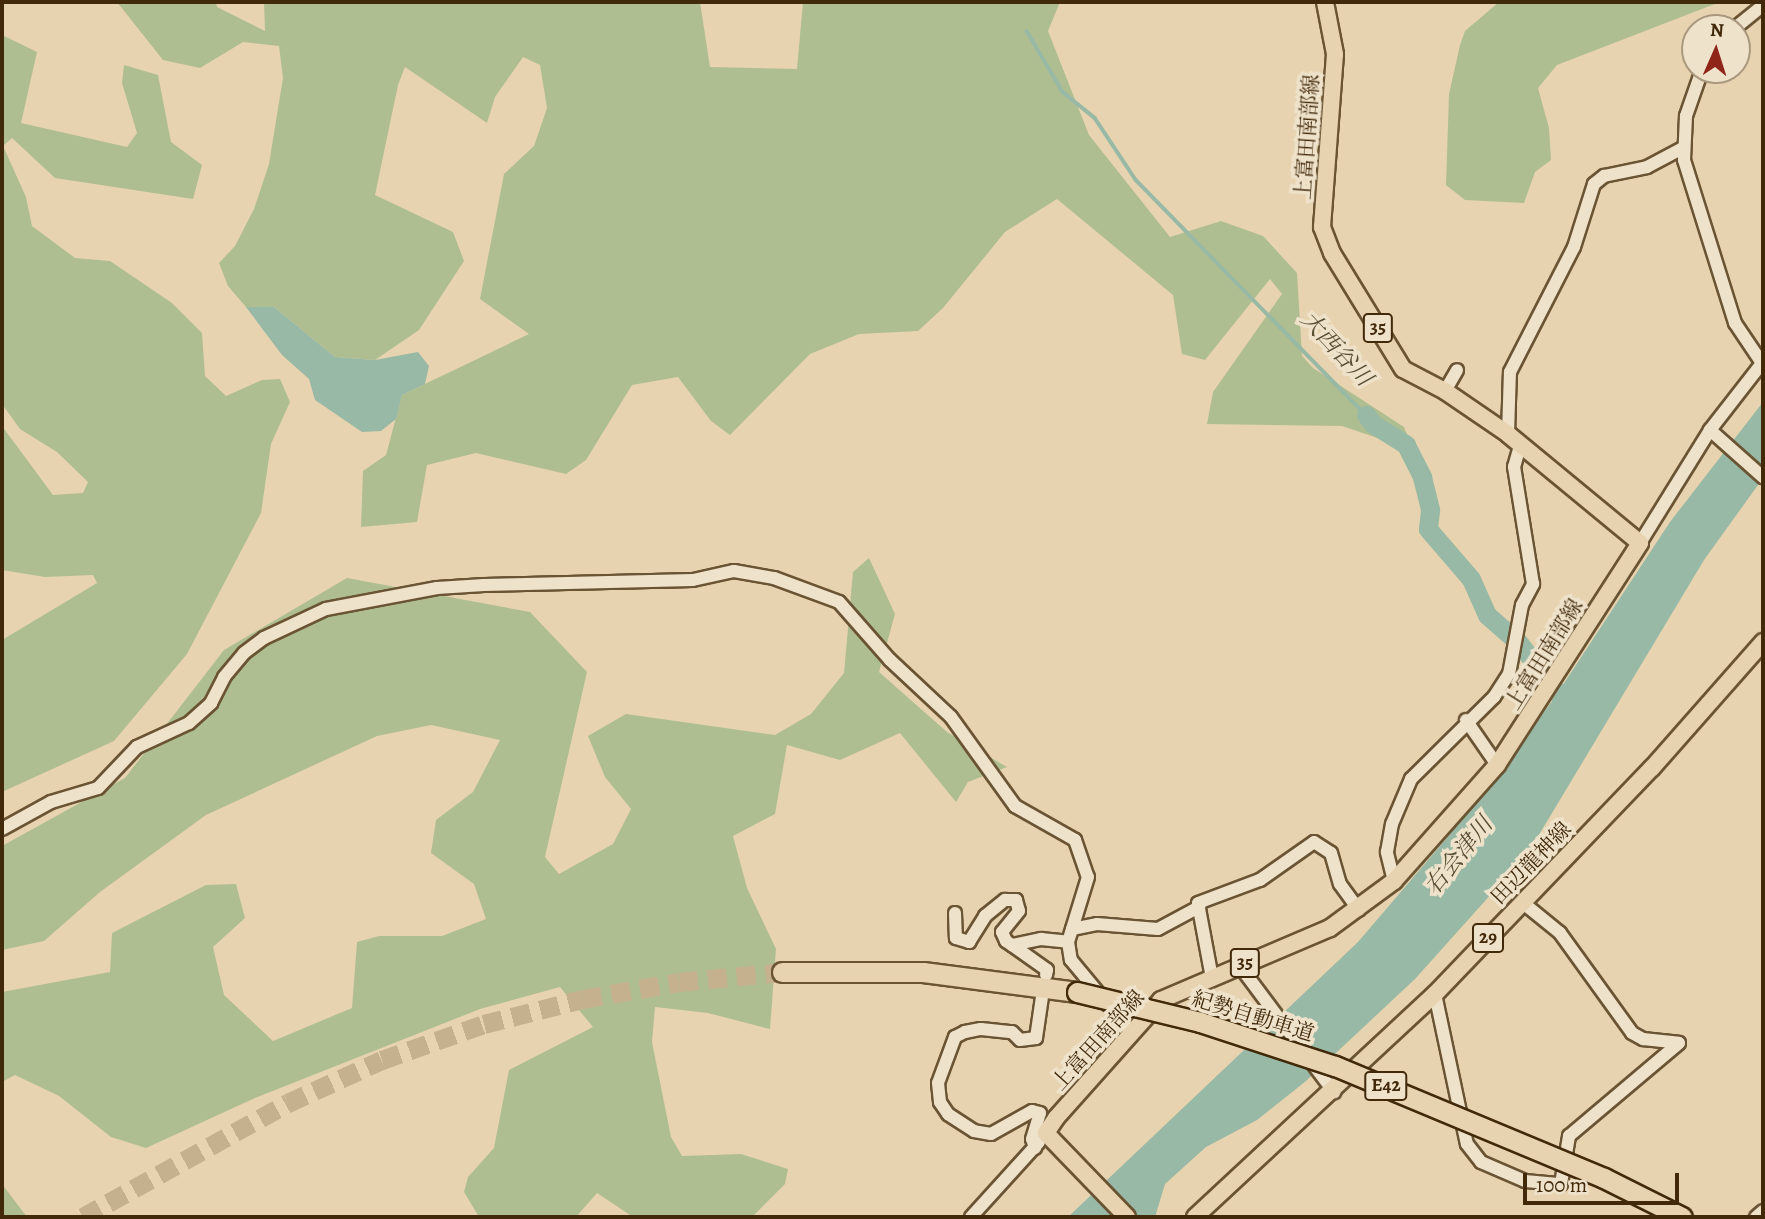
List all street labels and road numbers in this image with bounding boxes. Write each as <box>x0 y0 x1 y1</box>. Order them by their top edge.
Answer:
street label: 上富田南部線 <box>1290 73 1324 201</box>
road number: 35 <box>1362 312 1394 344</box>
street label: 上富田南部線 <box>1500 594 1588 714</box>
street label: 田辺龍神線 <box>1485 816 1577 910</box>
road number: 29 <box>1470 922 1506 954</box>
road number: 35 <box>1229 948 1261 979</box>
street label: 上富田南部線 <box>1046 985 1150 1095</box>
street label: 紀勢自動車道 <box>1189 986 1317 1046</box>
road number: E42 <box>1363 1070 1409 1102</box>

